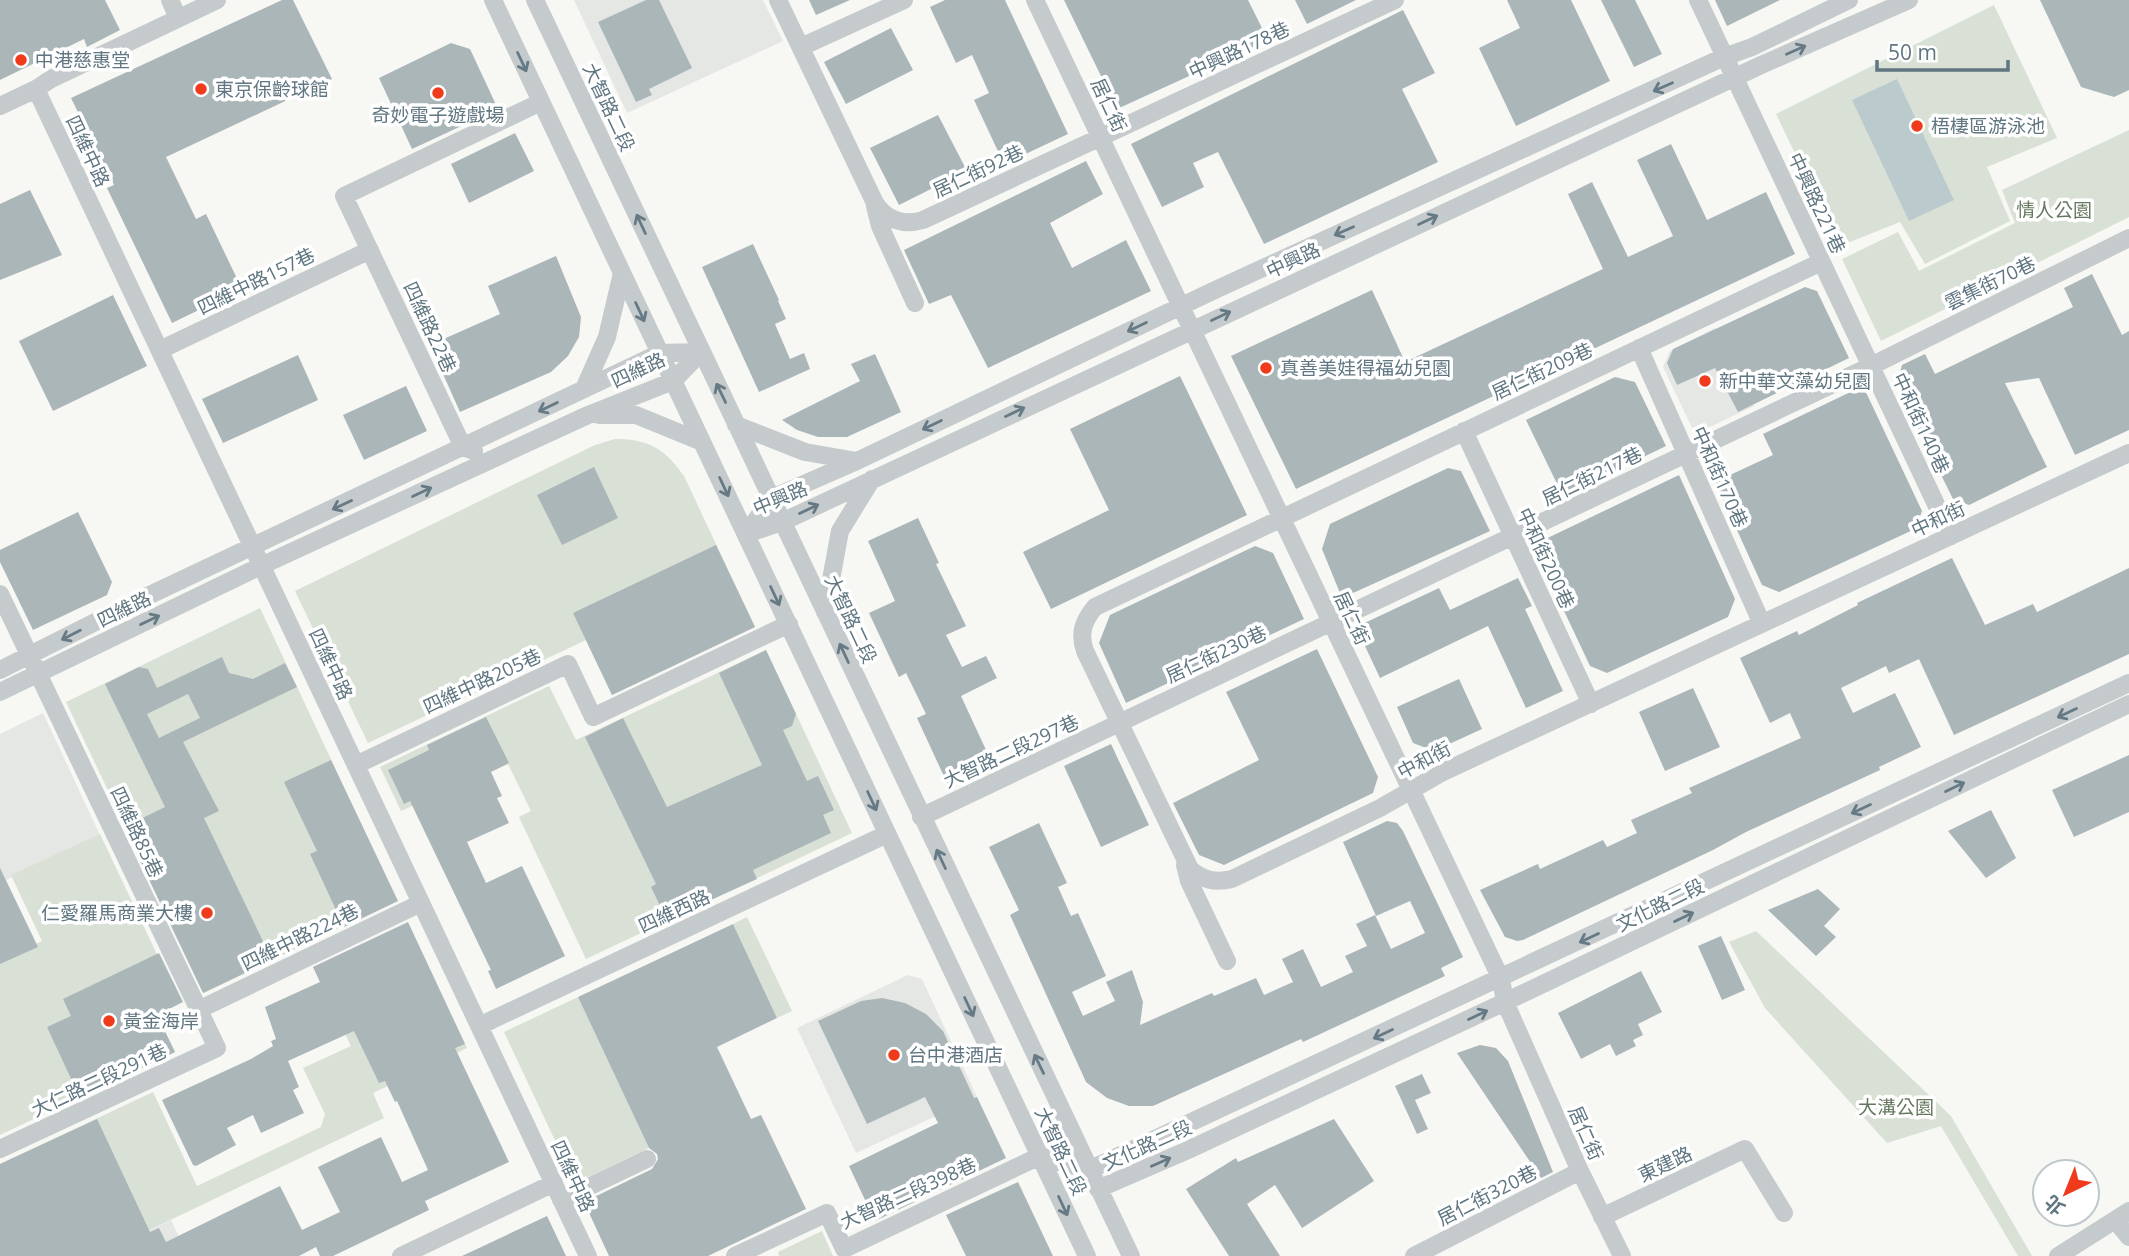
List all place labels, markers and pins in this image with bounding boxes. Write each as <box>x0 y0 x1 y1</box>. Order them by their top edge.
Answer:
place label: 中港慈惠堂 <box>35 47 130 73</box>
marker: 中港慈惠堂 <box>13 52 29 68</box>
place label: 東京保齡球館 <box>215 76 329 102</box>
marker: 東京保齡球館 <box>193 81 209 97</box>
marker: 奇妙電子遊戲場 <box>430 85 446 101</box>
place label: 奇妙電子遊戲場 <box>371 102 505 128</box>
place label: 梧棲區游泳池 <box>1931 113 2045 139</box>
marker: 梧棲區游泳池 <box>1909 118 1925 134</box>
place label: 真善美娃得福幼兒園 <box>1280 355 1451 381</box>
marker: 真善美娃得福幼兒園 <box>1258 360 1274 376</box>
place label: 新中華文藻幼兒園 <box>1719 368 1871 394</box>
marker: 新中華文藻幼兒園 <box>1697 373 1713 389</box>
place label: 仁愛羅馬商業大樓 <box>41 900 193 926</box>
marker: 仁愛羅馬商業大樓 <box>199 905 215 921</box>
place label: 黃金海岸 <box>123 1008 199 1034</box>
marker: 黃金海岸 <box>101 1013 117 1029</box>
place label: 台中港酒店 <box>908 1042 1003 1068</box>
marker: 台中港酒店 <box>886 1047 902 1063</box>

